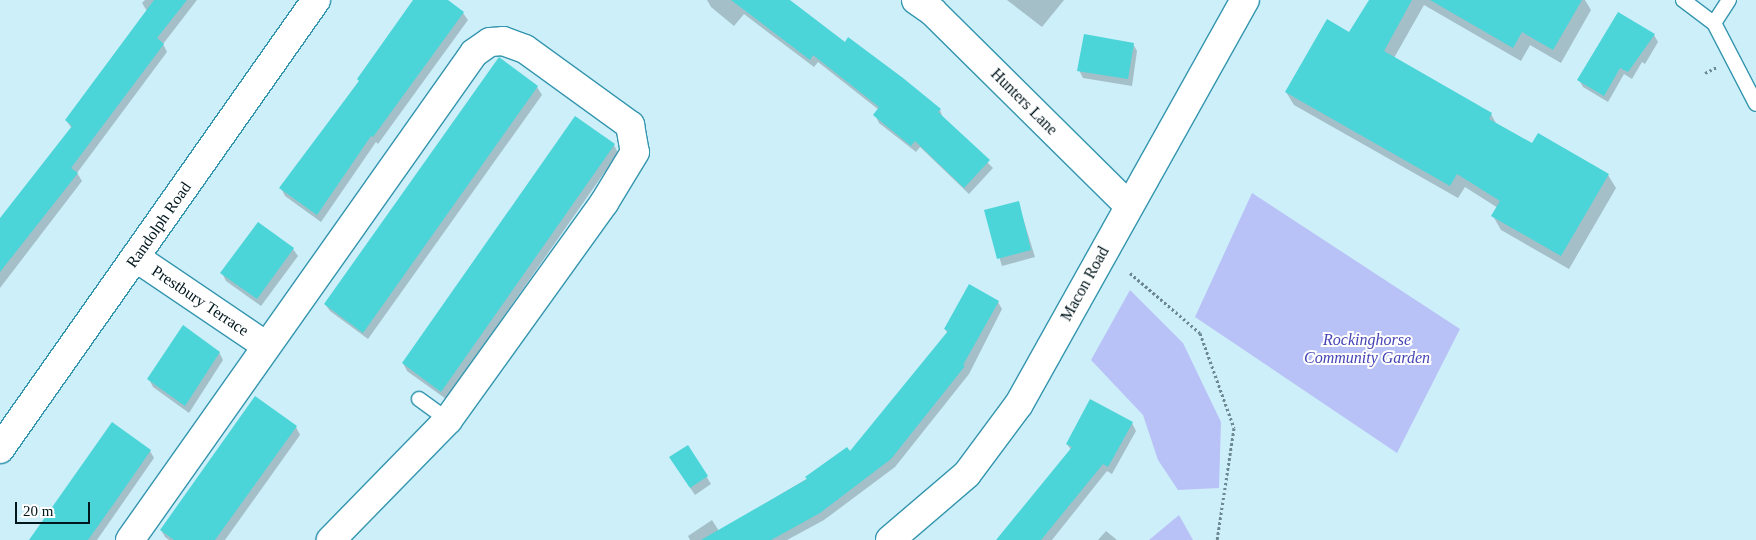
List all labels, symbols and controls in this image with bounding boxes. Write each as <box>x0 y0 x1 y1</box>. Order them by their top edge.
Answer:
street label: Hunters Lane <box>987 65 1061 139</box>
street label: Randolph Road <box>122 179 196 271</box>
street label: Macon Road <box>1057 243 1113 325</box>
street label: Prestbury Terrace <box>148 261 252 341</box>
park label: Rockinghorse Community Garden <box>1304 330 1430 368</box>
scale bar <box>18 492 92 524</box>
text: 20 m <box>23 503 53 519</box>

